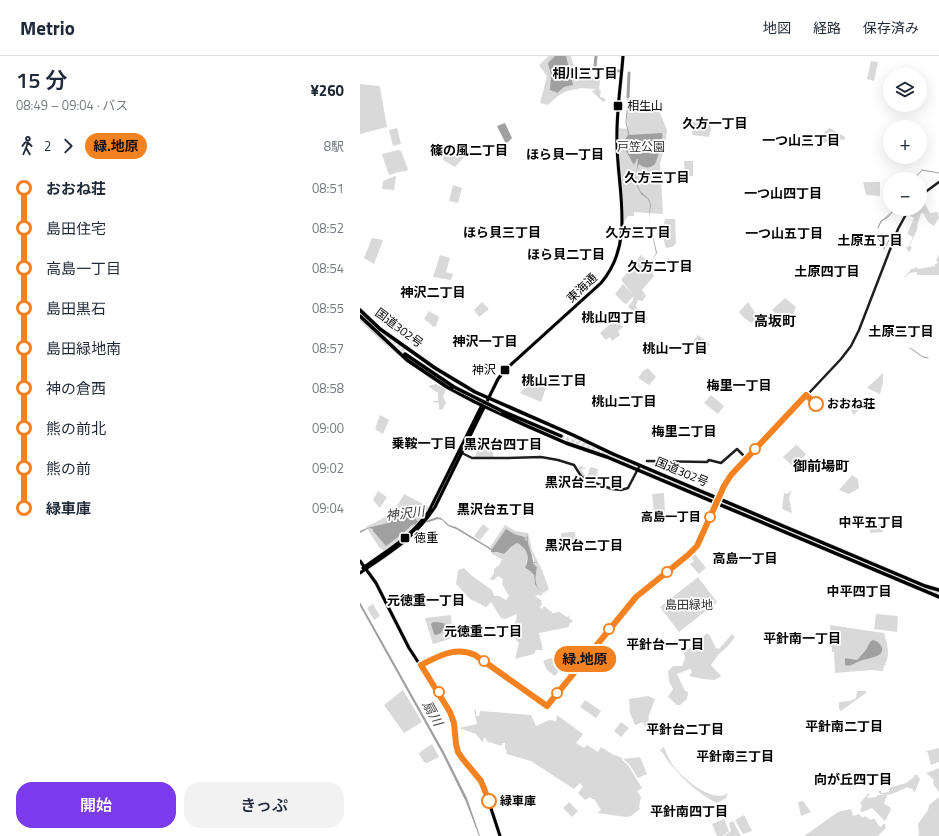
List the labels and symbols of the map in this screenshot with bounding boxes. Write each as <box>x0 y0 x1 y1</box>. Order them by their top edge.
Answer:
district label: 相川三丁目 <box>552 63 618 83</box>
place label: 相生山 <box>627 96 663 115</box>
marker: 相生山 <box>612 100 624 112</box>
district label: 久方一丁目 <box>682 113 748 133</box>
district label: 一つ山三丁目 <box>762 130 840 150</box>
park label: 戸笠公園 <box>617 137 665 156</box>
district label: 篠の風二丁目 <box>430 140 508 160</box>
district label: ほら貝一丁目 <box>526 144 604 164</box>
district label: 久方三丁目 <box>624 167 690 187</box>
district label: 一つ山四丁目 <box>744 183 822 203</box>
district label: ほら貝三丁目 <box>463 222 541 242</box>
district label: 久方三丁目 <box>605 222 671 242</box>
district label: 一つ山五丁目 <box>745 223 823 243</box>
district label: 土原五丁目 <box>837 230 903 250</box>
district label: ほら貝二丁目 <box>527 244 605 264</box>
district label: 久方二丁目 <box>627 256 693 276</box>
district label: 土原四丁目 <box>794 261 860 281</box>
street label: 東海通 <box>562 268 601 307</box>
district label: 神沢二丁目 <box>400 282 466 302</box>
street label: 国道302号 <box>371 303 427 352</box>
district label: 桃山四丁目 <box>581 307 647 327</box>
district label: 高坂町 <box>754 310 796 331</box>
district label: 土原三丁目 <box>868 321 934 341</box>
district label: 神沢一丁目 <box>452 331 518 351</box>
district label: 桃山一丁目 <box>642 338 708 358</box>
place label: 神沢 <box>472 360 496 379</box>
marker: 神沢 <box>499 364 511 376</box>
district label: 桃山三丁目 <box>521 370 587 390</box>
district label: 梅里一丁目 <box>706 375 772 395</box>
district label: 桃山二丁目 <box>591 391 657 411</box>
place label: おおね荘 <box>827 394 875 413</box>
marker: おおね荘 <box>808 396 824 412</box>
district label: 梅里二丁目 <box>651 421 717 441</box>
district label: 乗鞍一丁目 <box>391 433 457 453</box>
district label: 黒沢台四丁目 <box>464 434 542 454</box>
unlabelled marker <box>749 443 761 455</box>
street label: 国道302号 <box>653 452 712 491</box>
district label: 御前場町 <box>793 455 849 476</box>
district label: 黒沢台三丁目 <box>545 472 623 492</box>
district label: 黒沢台五丁目 <box>457 499 535 519</box>
water label: 神沢川 <box>384 500 428 525</box>
place label: 高島一丁目 <box>641 507 701 526</box>
marker: 高島一丁目 <box>704 511 716 523</box>
district label: 中平五丁目 <box>838 512 904 532</box>
place label: 徳重 <box>414 528 438 547</box>
marker: 徳重 <box>399 532 411 544</box>
district label: 黒沢台二丁目 <box>545 535 623 555</box>
district label: 高島一丁目 <box>712 548 778 568</box>
unlabelled marker <box>661 566 673 578</box>
district label: 中平四丁目 <box>826 581 892 601</box>
district label: 元徳重一丁目 <box>387 590 465 610</box>
park label: 島田緑地 <box>665 595 713 614</box>
district label: 元徳重二丁目 <box>444 621 522 641</box>
unlabelled marker <box>603 623 615 635</box>
district label: 平針南一丁目 <box>763 628 841 648</box>
district label: 平針台一丁目 <box>626 634 704 654</box>
line badge: 緑.地原 <box>557 646 613 672</box>
unlabelled marker <box>478 655 490 667</box>
unlabelled marker <box>433 686 445 698</box>
unlabelled marker <box>551 687 563 699</box>
water label: 扇川 <box>418 697 449 731</box>
district label: 平針南二丁目 <box>805 716 883 736</box>
district label: 平針台二丁目 <box>646 719 724 739</box>
district label: 平針南三丁目 <box>696 746 774 766</box>
district label: 向が丘四丁目 <box>814 769 892 789</box>
place label: 緑車庫 <box>500 791 536 810</box>
marker: 緑車庫 <box>481 793 497 809</box>
district label: 平針南四丁目 <box>650 801 728 821</box>

